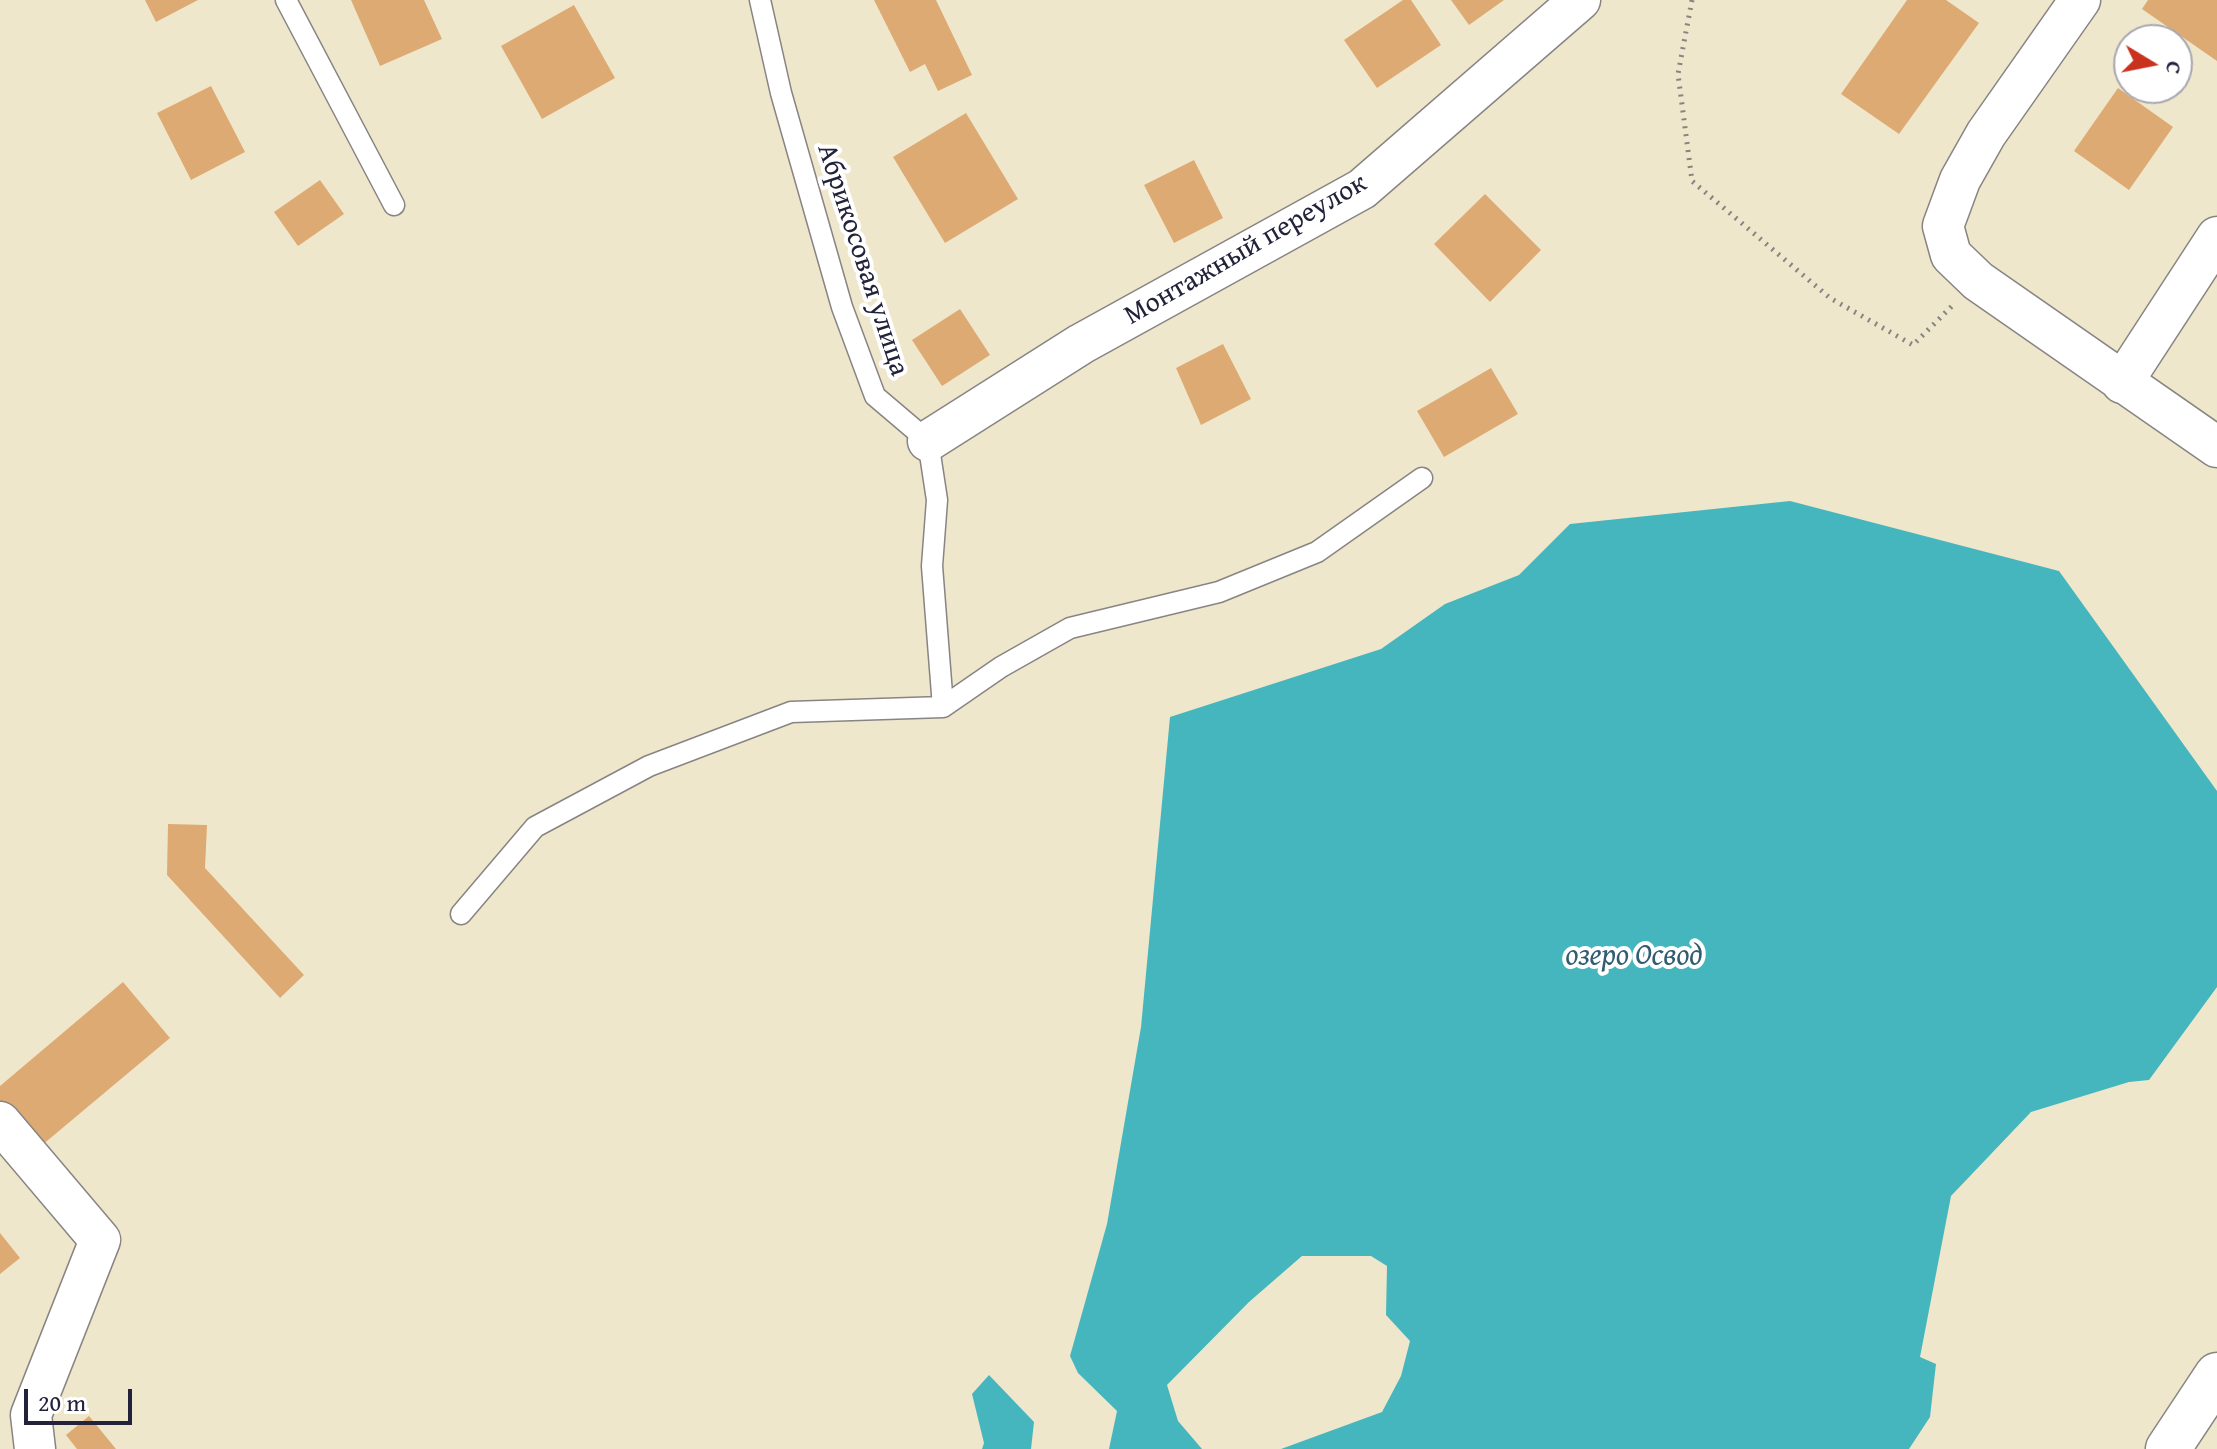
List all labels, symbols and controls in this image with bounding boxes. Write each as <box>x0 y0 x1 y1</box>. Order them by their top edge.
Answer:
north arrow <box>2113 24 2193 104</box>
text: С <box>2158 59 2192 77</box>
street label: Абрикосовая улица <box>809 140 915 380</box>
street label: Монтажный переулок <box>1119 167 1373 333</box>
water label: озеро Освод <box>1566 938 1702 974</box>
scale bar <box>28 1373 136 1423</box>
text: 20 m <box>38 1385 86 1420</box>

